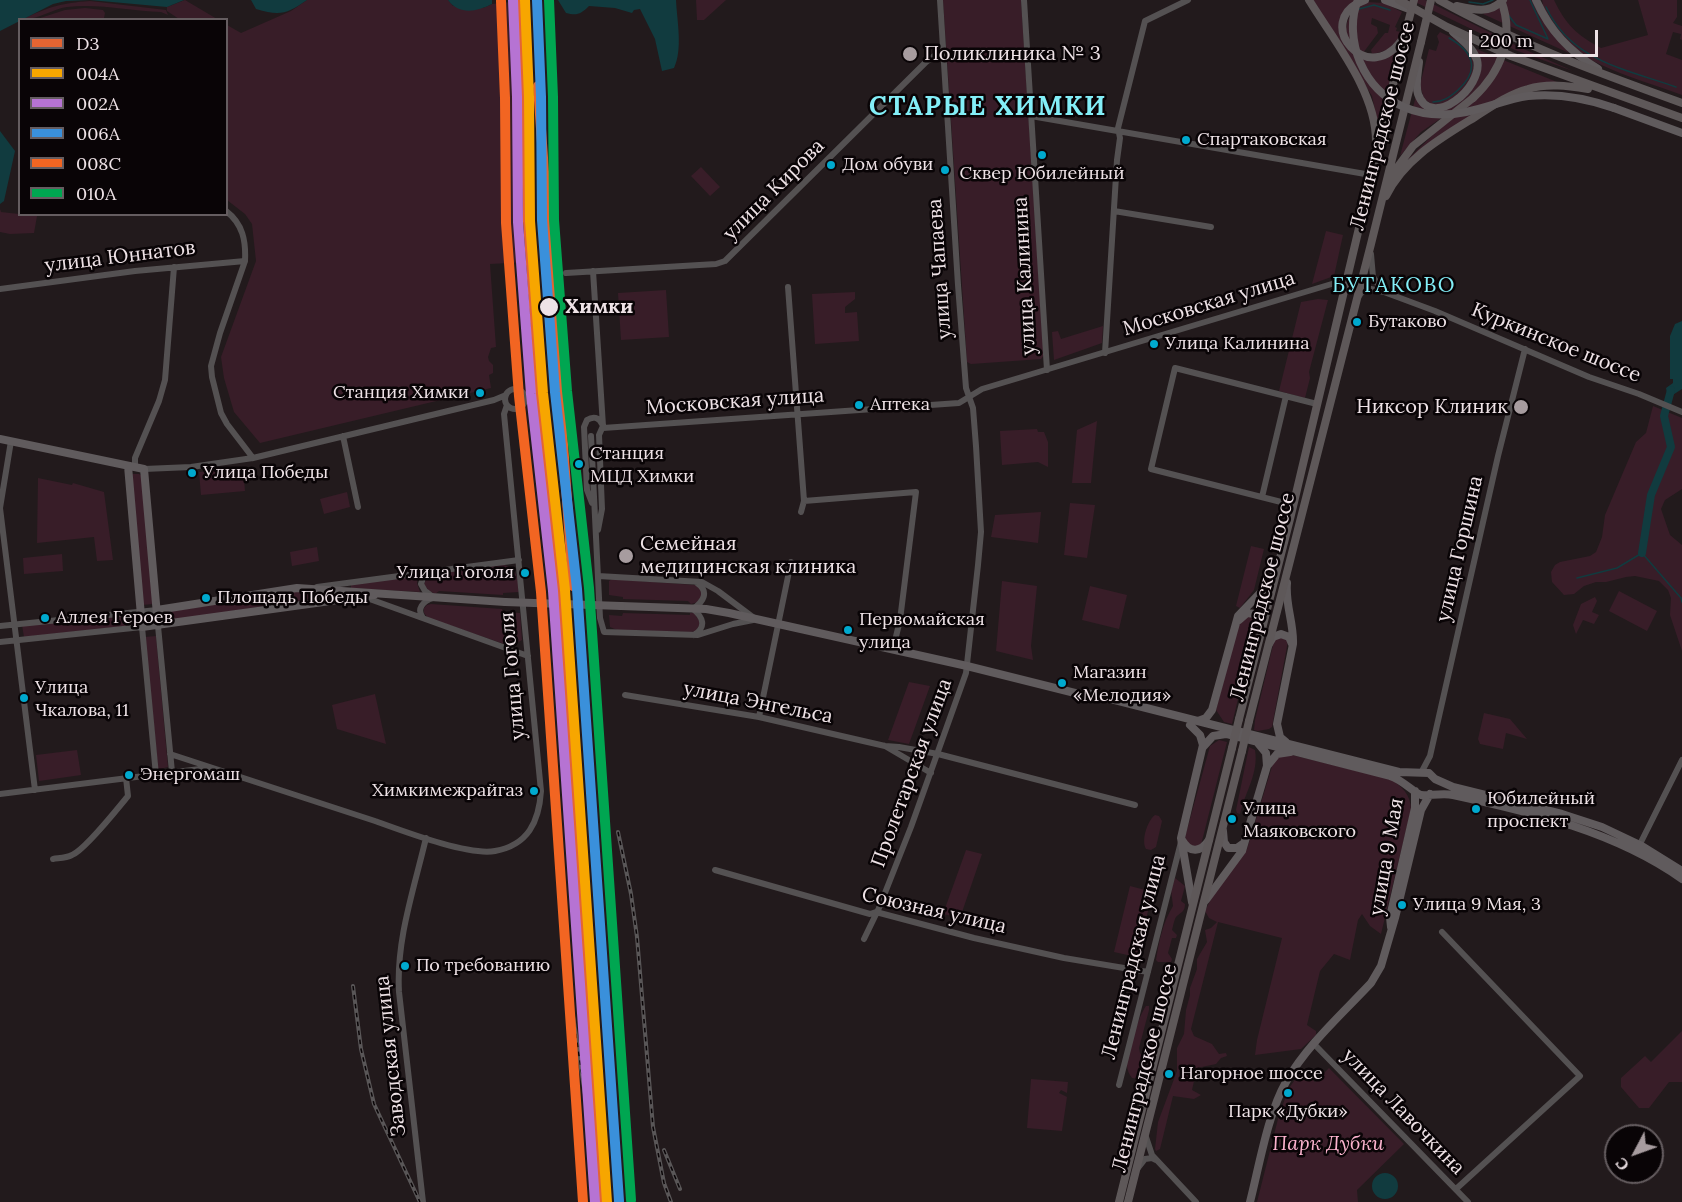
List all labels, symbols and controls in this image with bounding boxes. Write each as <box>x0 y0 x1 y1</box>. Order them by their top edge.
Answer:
legend <box>18 18 228 216</box>
scale bar <box>1472 18 1601 56</box>
street label: Ленинградское шоссе <box>1345 19 1421 233</box>
text: 200 m <box>1480 29 1533 52</box>
text: D3 <box>76 32 99 55</box>
place label: Поликлиника № 3 <box>924 42 1101 66</box>
marker: Поликлиника № 3 <box>901 45 919 63</box>
text: 004А <box>76 62 119 85</box>
text: 002А <box>76 92 119 115</box>
district label: СТАРЫЕ ХИМКИ <box>869 92 1107 124</box>
text: 006А <box>76 122 120 145</box>
place label: Спартаковская <box>1197 129 1327 151</box>
street label: улица Кирова <box>718 134 830 246</box>
marker: Спартаковская <box>1180 134 1192 146</box>
marker: Сквер Юбилейный <box>1036 149 1048 161</box>
text: 008С <box>76 152 121 175</box>
place label: Дом обуви <box>842 154 933 176</box>
marker: Дом обуви <box>825 159 837 171</box>
place label: Сквер Юбилейный <box>960 163 1124 185</box>
unlabelled marker <box>939 164 951 176</box>
text: 010А <box>76 182 116 205</box>
street label: улица Калинина <box>1009 196 1041 356</box>
street label: улица Чапаева <box>923 198 957 340</box>
street label: улица Юннатов <box>43 236 197 278</box>
street label: Московская улица <box>1120 266 1298 342</box>
district label: БУТАКОВО <box>1332 273 1456 299</box>
place label: Химки <box>565 295 633 319</box>
marker: Химки <box>538 296 560 318</box>
street label: Куркинское шоссе <box>1468 298 1644 388</box>
place label: Бутаково <box>1368 311 1447 333</box>
marker: Бутаково <box>1351 316 1363 328</box>
place label: Улица Калинина <box>1165 333 1309 355</box>
marker: Улица Калинина <box>1148 338 1160 350</box>
place label: Станция Химки <box>333 382 469 404</box>
street label: Московская улица <box>645 384 825 420</box>
marker: Станция Химки <box>474 387 486 399</box>
place label: Аптека <box>870 394 930 416</box>
place label: Никсор Клиник <box>1356 395 1508 419</box>
marker: Никсор Клиник <box>1512 398 1530 416</box>
marker: Аптека <box>853 399 865 411</box>
place label: Станция МЦД Химки <box>590 443 694 486</box>
marker: Станция МЦД Химки <box>573 458 585 470</box>
place label: Улица Победы <box>203 462 328 484</box>
marker: Улица Победы <box>186 467 198 479</box>
street label: улица Горшина <box>1432 474 1488 624</box>
street label: Ленинградское шоссе <box>1225 490 1301 704</box>
place label: Семейная медицинская клиника <box>640 532 856 579</box>
marker: Семейная медицинская клиника <box>617 547 635 565</box>
place label: Улица Гоголя <box>397 562 514 584</box>
marker: Улица Гоголя <box>519 567 531 579</box>
place label: Площадь Победы <box>217 587 368 609</box>
marker: Площадь Победы <box>200 592 212 604</box>
place label: Аллея Героев <box>56 607 173 629</box>
place label: Первомайская улица <box>859 609 985 652</box>
street label: улица Гоголя <box>495 611 531 741</box>
marker: Аллея Героев <box>39 612 51 624</box>
marker: Первомайская улица <box>842 624 854 636</box>
place label: Магазин «Мелодия» <box>1073 662 1171 704</box>
street label: Пролетарская улица <box>867 675 957 871</box>
place label: Улица Чкалова, 11 <box>35 677 129 720</box>
street label: улица Энгельса <box>681 677 835 729</box>
marker: Магазин «Мелодия» <box>1056 677 1068 689</box>
marker: Улица Чкалова, 11 <box>18 692 30 704</box>
place label: Энергомаш <box>140 764 240 786</box>
marker: Энергомаш <box>123 769 135 781</box>
place label: Химкимежрайгаз <box>372 780 523 802</box>
marker: Химкимежрайгаз <box>528 785 540 797</box>
place label: Юбилейный проспект <box>1487 788 1595 830</box>
street label: улица 9 Мая <box>1365 796 1409 918</box>
place label: Улица Маяковского <box>1243 798 1356 840</box>
marker: Юбилейный проспект <box>1470 803 1482 815</box>
marker: Улица Маяковского <box>1226 813 1238 825</box>
street label: Ленинградская улица <box>1097 852 1171 1062</box>
street label: Союзная улица <box>859 883 1009 939</box>
place label: Улица 9 Мая, 3 <box>1413 894 1541 916</box>
marker: Улица 9 Мая, 3 <box>1396 899 1408 911</box>
place label: По требованию <box>416 955 550 977</box>
marker: По требованию <box>399 960 411 972</box>
street label: Ленинградское шоссе <box>1107 961 1183 1175</box>
street label: Заводская улица <box>371 974 411 1138</box>
street label: улица Лавочкина <box>1337 1044 1469 1180</box>
place label: Нагорное шоссе <box>1180 1063 1323 1085</box>
marker: Нагорное шоссе <box>1163 1068 1175 1080</box>
marker: Парк «Дубки» <box>1282 1087 1294 1099</box>
place label: Парк «Дубки» <box>1228 1101 1348 1123</box>
north arrow <box>1604 1124 1664 1184</box>
park label: Парк Дубки <box>1272 1132 1384 1156</box>
text: С <box>1611 1154 1633 1175</box>

